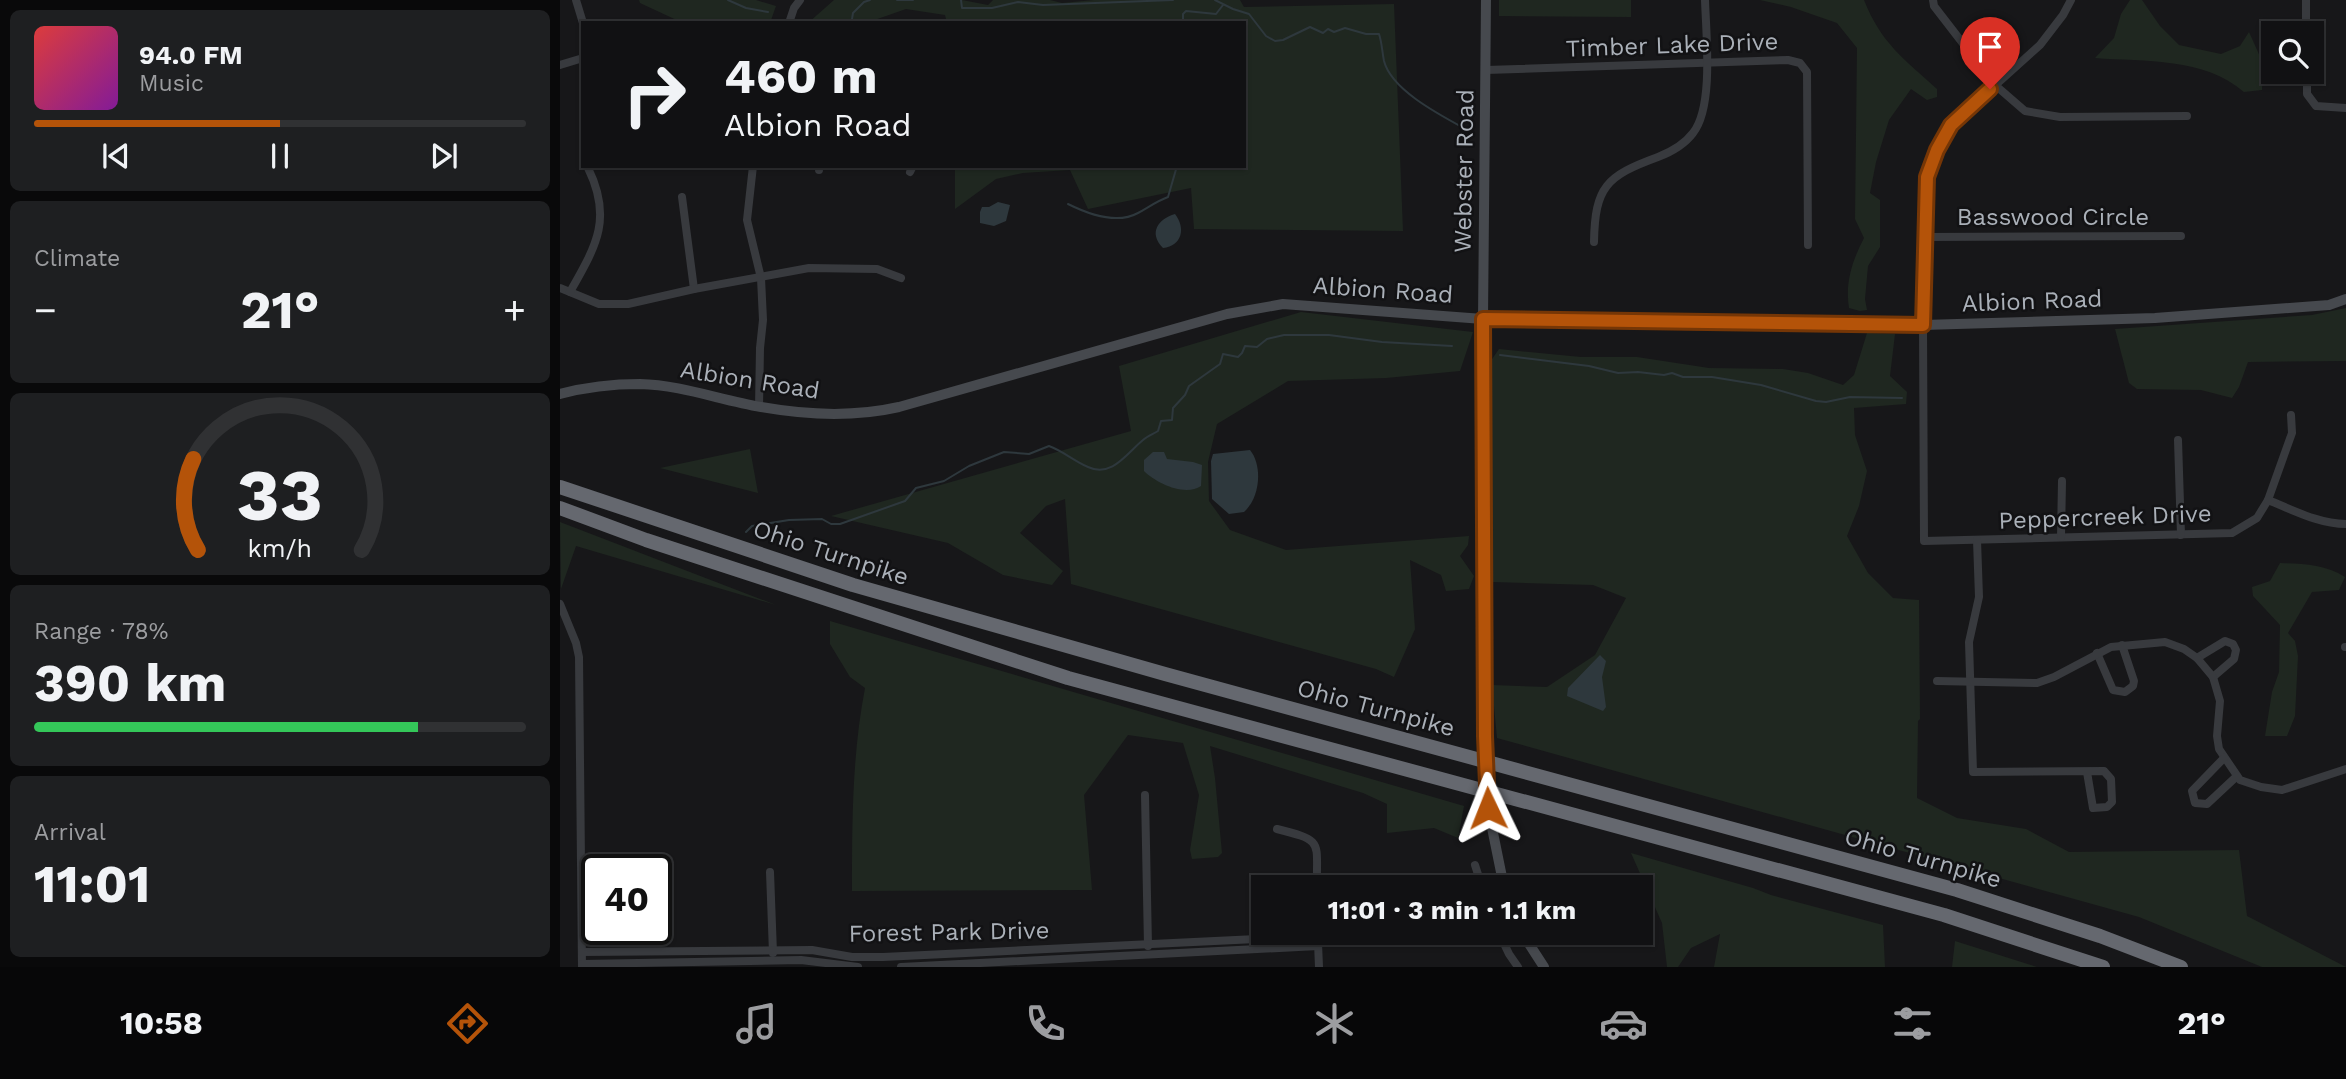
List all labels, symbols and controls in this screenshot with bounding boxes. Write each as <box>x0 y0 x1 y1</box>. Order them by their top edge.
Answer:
pin <box>1960 17 2020 89</box>
map controls <box>2261 21 2324 84</box>
button: search <box>2261 21 2324 84</box>
street label: Timber Lake Drive <box>1565 27 1779 63</box>
icon: arrive <box>1971 28 2009 66</box>
text: 94.0 FM <box>139 40 243 70</box>
text: 460 m <box>724 47 878 105</box>
icon: right <box>609 49 700 140</box>
text: Music <box>139 70 204 97</box>
street label: Webster Road <box>1449 89 1479 253</box>
text: Albion Road <box>724 106 912 144</box>
icon: previous <box>97 137 135 175</box>
icon: pause <box>261 137 299 175</box>
icon: next <box>425 137 463 175</box>
street label: Basswood Circle <box>1957 203 2149 231</box>
text: Climate <box>34 245 120 272</box>
street label: Albion Road <box>1312 271 1454 309</box>
text: 21° <box>240 280 320 341</box>
street label: Albion Road <box>1961 285 2103 317</box>
text: − <box>34 288 57 332</box>
text: + <box>503 288 526 332</box>
street label: Albion Road <box>678 355 822 405</box>
text: 33 <box>237 452 323 538</box>
street label: Peppercreek Drive <box>1998 499 2212 535</box>
street label: Ohio Turnpike <box>750 515 912 591</box>
text: km/h <box>248 533 312 562</box>
text: Range · 78% <box>34 618 168 645</box>
text: 390 km <box>34 653 227 714</box>
street label: Ohio Turnpike <box>1294 674 1458 742</box>
position arrow <box>1451 771 1525 845</box>
text: Arrival <box>34 819 106 846</box>
street label: Ohio Turnpike <box>1841 822 2005 894</box>
text: 11:01 <box>34 854 150 915</box>
speed limit sign: 40 <box>581 854 672 945</box>
text: 11:01 · 3 min · 1.1 km <box>1328 895 1576 925</box>
street label: Forest Park Drive <box>848 916 1050 948</box>
icon: directions <box>443 999 492 1048</box>
icon: music <box>732 999 781 1048</box>
icon: phone <box>1021 999 1070 1048</box>
icon: climate <box>1310 999 1359 1048</box>
icon: car <box>1599 999 1648 1048</box>
icon: filters <box>1888 999 1937 1048</box>
text: 10:58 <box>120 1004 203 1042</box>
text: 21° <box>2177 1004 2226 1042</box>

